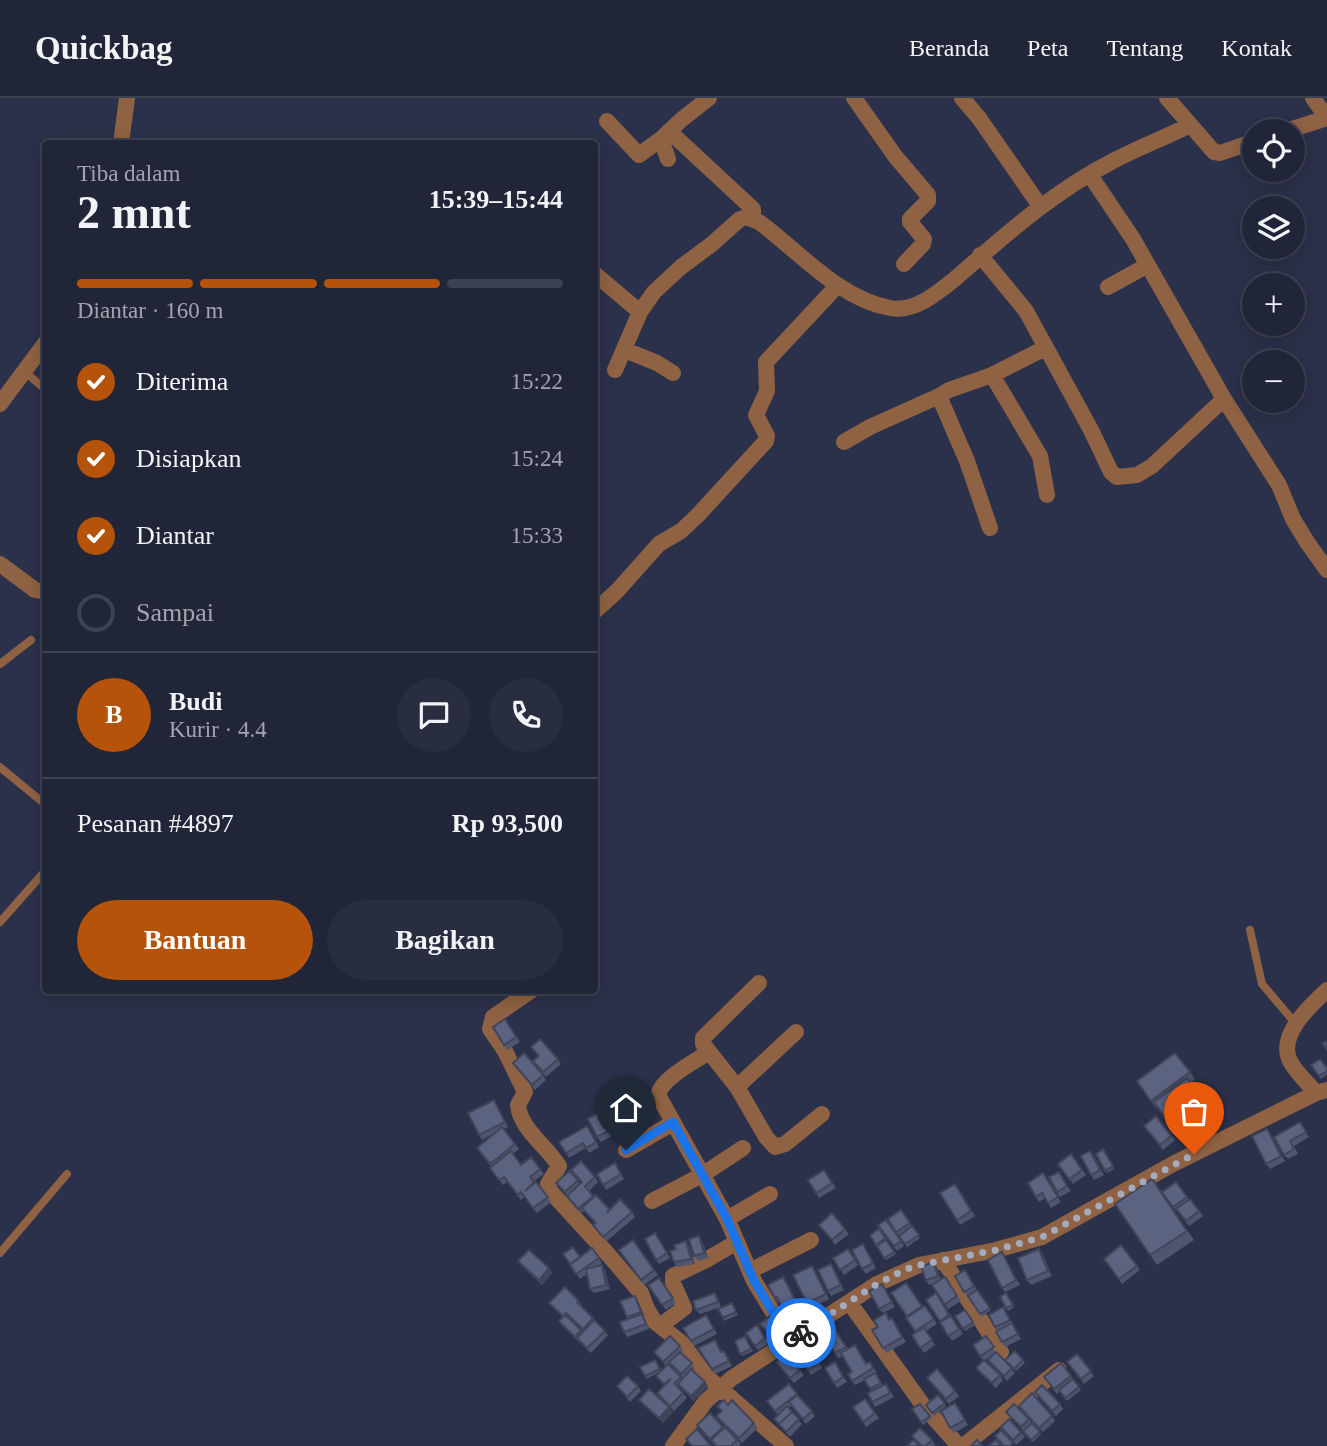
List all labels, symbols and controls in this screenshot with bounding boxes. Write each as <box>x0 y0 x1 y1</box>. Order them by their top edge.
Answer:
text: Quickbag <box>35 30 173 66</box>
text: Beranda <box>909 35 989 61</box>
text: Peta <box>1027 35 1068 61</box>
text: Tentang <box>1106 35 1183 61</box>
text: Kontak <box>1221 35 1292 61</box>
map controls <box>1242 119 1305 413</box>
button: locate <box>1242 119 1305 182</box>
text: Tiba dalam <box>77 161 180 186</box>
text: 15:39–15:44 <box>429 185 563 214</box>
text: 2 mnt <box>77 187 191 238</box>
button: layers <box>1242 196 1305 259</box>
button: + <box>1242 273 1305 336</box>
text: Diantar · 160 m <box>77 298 223 323</box>
button: − <box>1242 350 1305 413</box>
icon: check <box>77 363 115 401</box>
text: Diterima <box>136 367 228 396</box>
text: 15:22 <box>511 369 563 394</box>
icon: check <box>77 440 115 478</box>
text: Disiapkan <box>136 444 241 473</box>
text: 15:24 <box>511 446 563 471</box>
icon: check <box>77 517 115 555</box>
text: Diantar <box>136 521 214 550</box>
text: 15:33 <box>511 523 563 548</box>
text: Sampai <box>136 598 214 627</box>
button: chat <box>397 678 471 752</box>
button: phone <box>489 678 563 752</box>
text: Budi <box>169 687 223 716</box>
text: B <box>105 700 123 729</box>
text: Kurir · 4.4 <box>169 717 267 742</box>
text: Pesanan #4897 <box>77 809 234 838</box>
text: Rp 93,500 <box>452 809 563 838</box>
button: Bantuan <box>77 900 313 980</box>
button: Bagikan <box>327 900 563 980</box>
pin <box>596 1078 656 1150</box>
pin <box>1164 1082 1224 1154</box>
icon: home <box>607 1089 645 1127</box>
icon: bag <box>1175 1093 1213 1131</box>
courier <box>766 1298 836 1368</box>
icon: bike <box>782 1314 820 1352</box>

